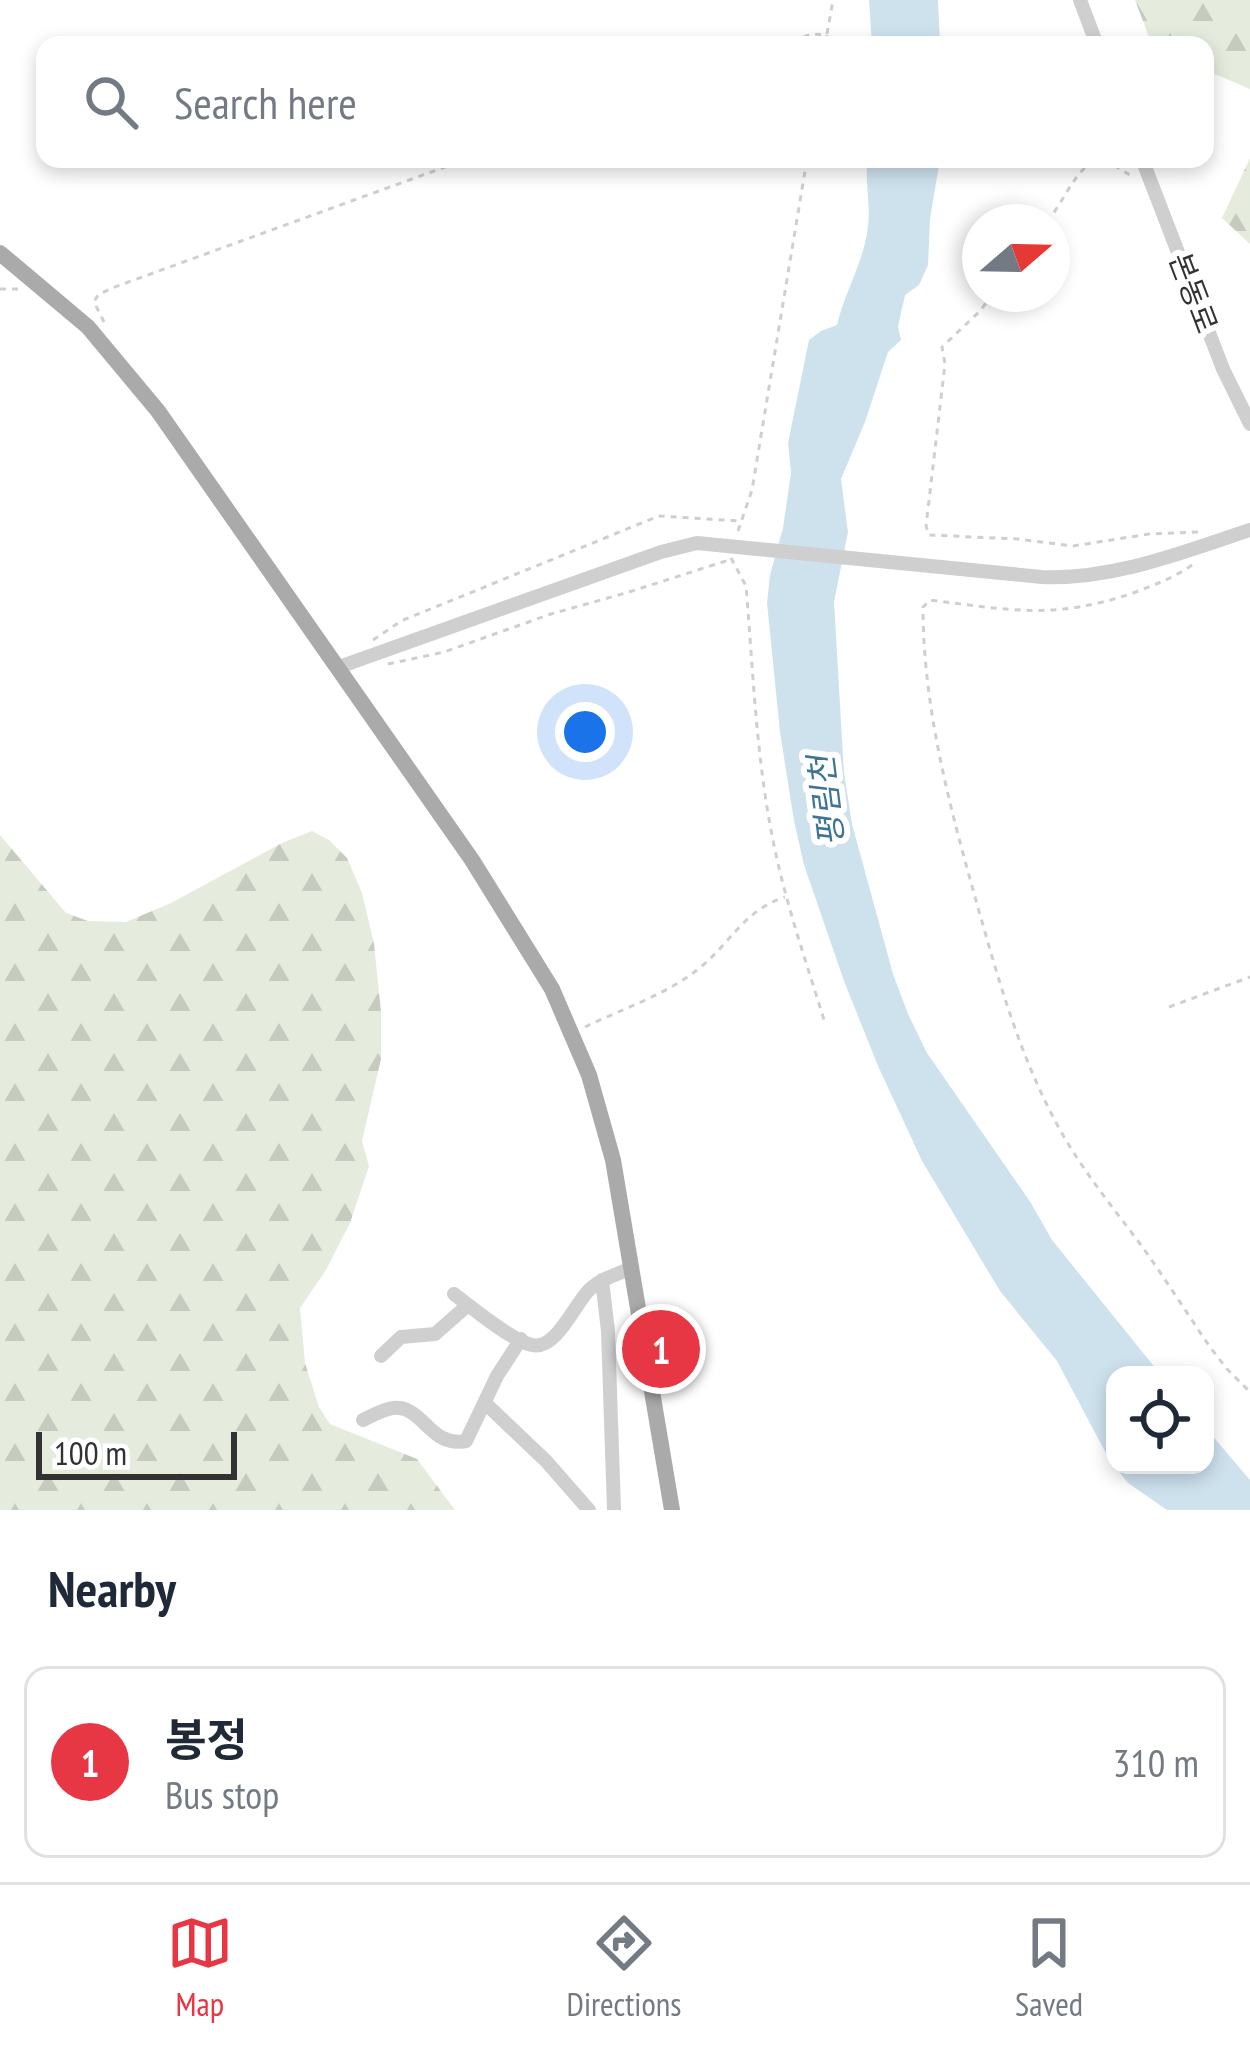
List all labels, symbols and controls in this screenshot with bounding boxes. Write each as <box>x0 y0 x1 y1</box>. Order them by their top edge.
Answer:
search box <box>36 36 1214 168</box>
icon: search <box>78 69 144 135</box>
text: Search here <box>174 73 357 131</box>
north arrow <box>962 204 1070 312</box>
street label: 본동로 <box>1161 247 1227 338</box>
your location <box>555 702 615 762</box>
water label: 평림천 <box>798 750 852 849</box>
pin: 1 <box>622 1304 700 1394</box>
map controls <box>1106 1366 1214 1474</box>
button: locate <box>1106 1366 1214 1474</box>
scale bar <box>36 1426 237 1479</box>
text: 100 m <box>54 1431 127 1474</box>
text: Nearby <box>48 1555 176 1621</box>
text: 봉정 <box>165 1710 248 1768</box>
text: 1 <box>81 1737 99 1788</box>
text: 310 m <box>1113 1737 1199 1788</box>
text: Bus stop <box>165 1769 279 1820</box>
tab: Map <box>167 1910 233 2025</box>
tab: Directions <box>567 1910 681 2025</box>
tab: Saved <box>1015 1910 1083 2025</box>

